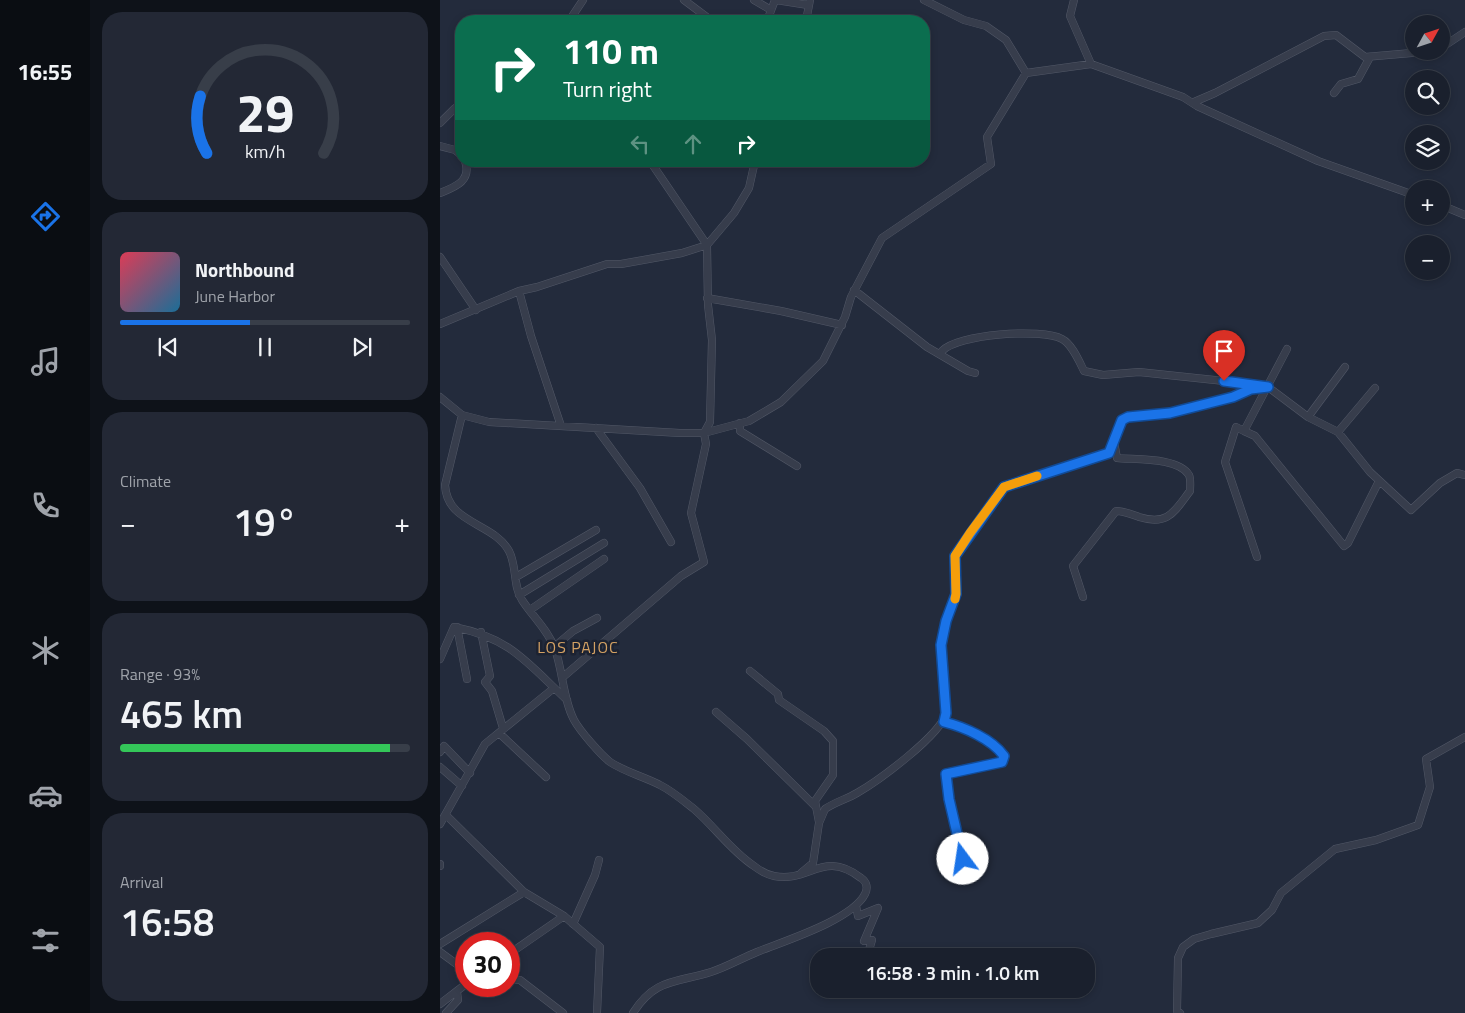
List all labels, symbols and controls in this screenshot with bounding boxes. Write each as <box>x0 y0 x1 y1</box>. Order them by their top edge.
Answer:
north arrow <box>1405 15 1450 60</box>
map controls <box>1405 15 1450 280</box>
text: 110 m <box>563 24 659 78</box>
icon: right <box>480 35 545 100</box>
text: 16:55 <box>18 55 72 89</box>
button: search <box>1405 70 1450 115</box>
text: Turn right <box>563 72 652 106</box>
text: 29 <box>236 73 294 152</box>
button: layers <box>1405 125 1450 170</box>
icon: left <box>626 130 654 158</box>
icon: ahead <box>679 130 707 158</box>
icon: right <box>732 130 760 158</box>
text: km/h <box>245 138 285 165</box>
button: + <box>1405 180 1450 225</box>
icon: directions <box>28 199 63 234</box>
button: − <box>1405 235 1450 280</box>
text: Northbound <box>195 255 295 284</box>
text: June Harbor <box>195 284 275 308</box>
pin <box>1203 330 1245 381</box>
icon: previous <box>154 333 182 361</box>
icon: pause <box>251 333 279 361</box>
icon: next <box>348 333 376 361</box>
icon: arrive <box>1210 337 1238 365</box>
icon: music <box>28 344 63 379</box>
text: Climate <box>120 469 171 493</box>
icon: phone <box>28 488 63 523</box>
text: 19° <box>233 493 297 551</box>
text: − <box>120 501 136 544</box>
text: + <box>394 501 410 544</box>
icon: climate <box>28 633 63 668</box>
district label: LOS PAJOC <box>537 635 619 659</box>
text: Range · 93% <box>120 662 200 686</box>
text: 465 km <box>120 685 243 743</box>
icon: car <box>28 778 63 813</box>
position arrow <box>936 832 988 884</box>
text: Arrival <box>120 870 163 894</box>
text: 16:58 <box>120 893 214 951</box>
icon: filters <box>28 923 63 958</box>
speed limit sign: 30 <box>455 932 520 997</box>
text: 16:58 · 3 min · 1.0 km <box>865 958 1040 987</box>

